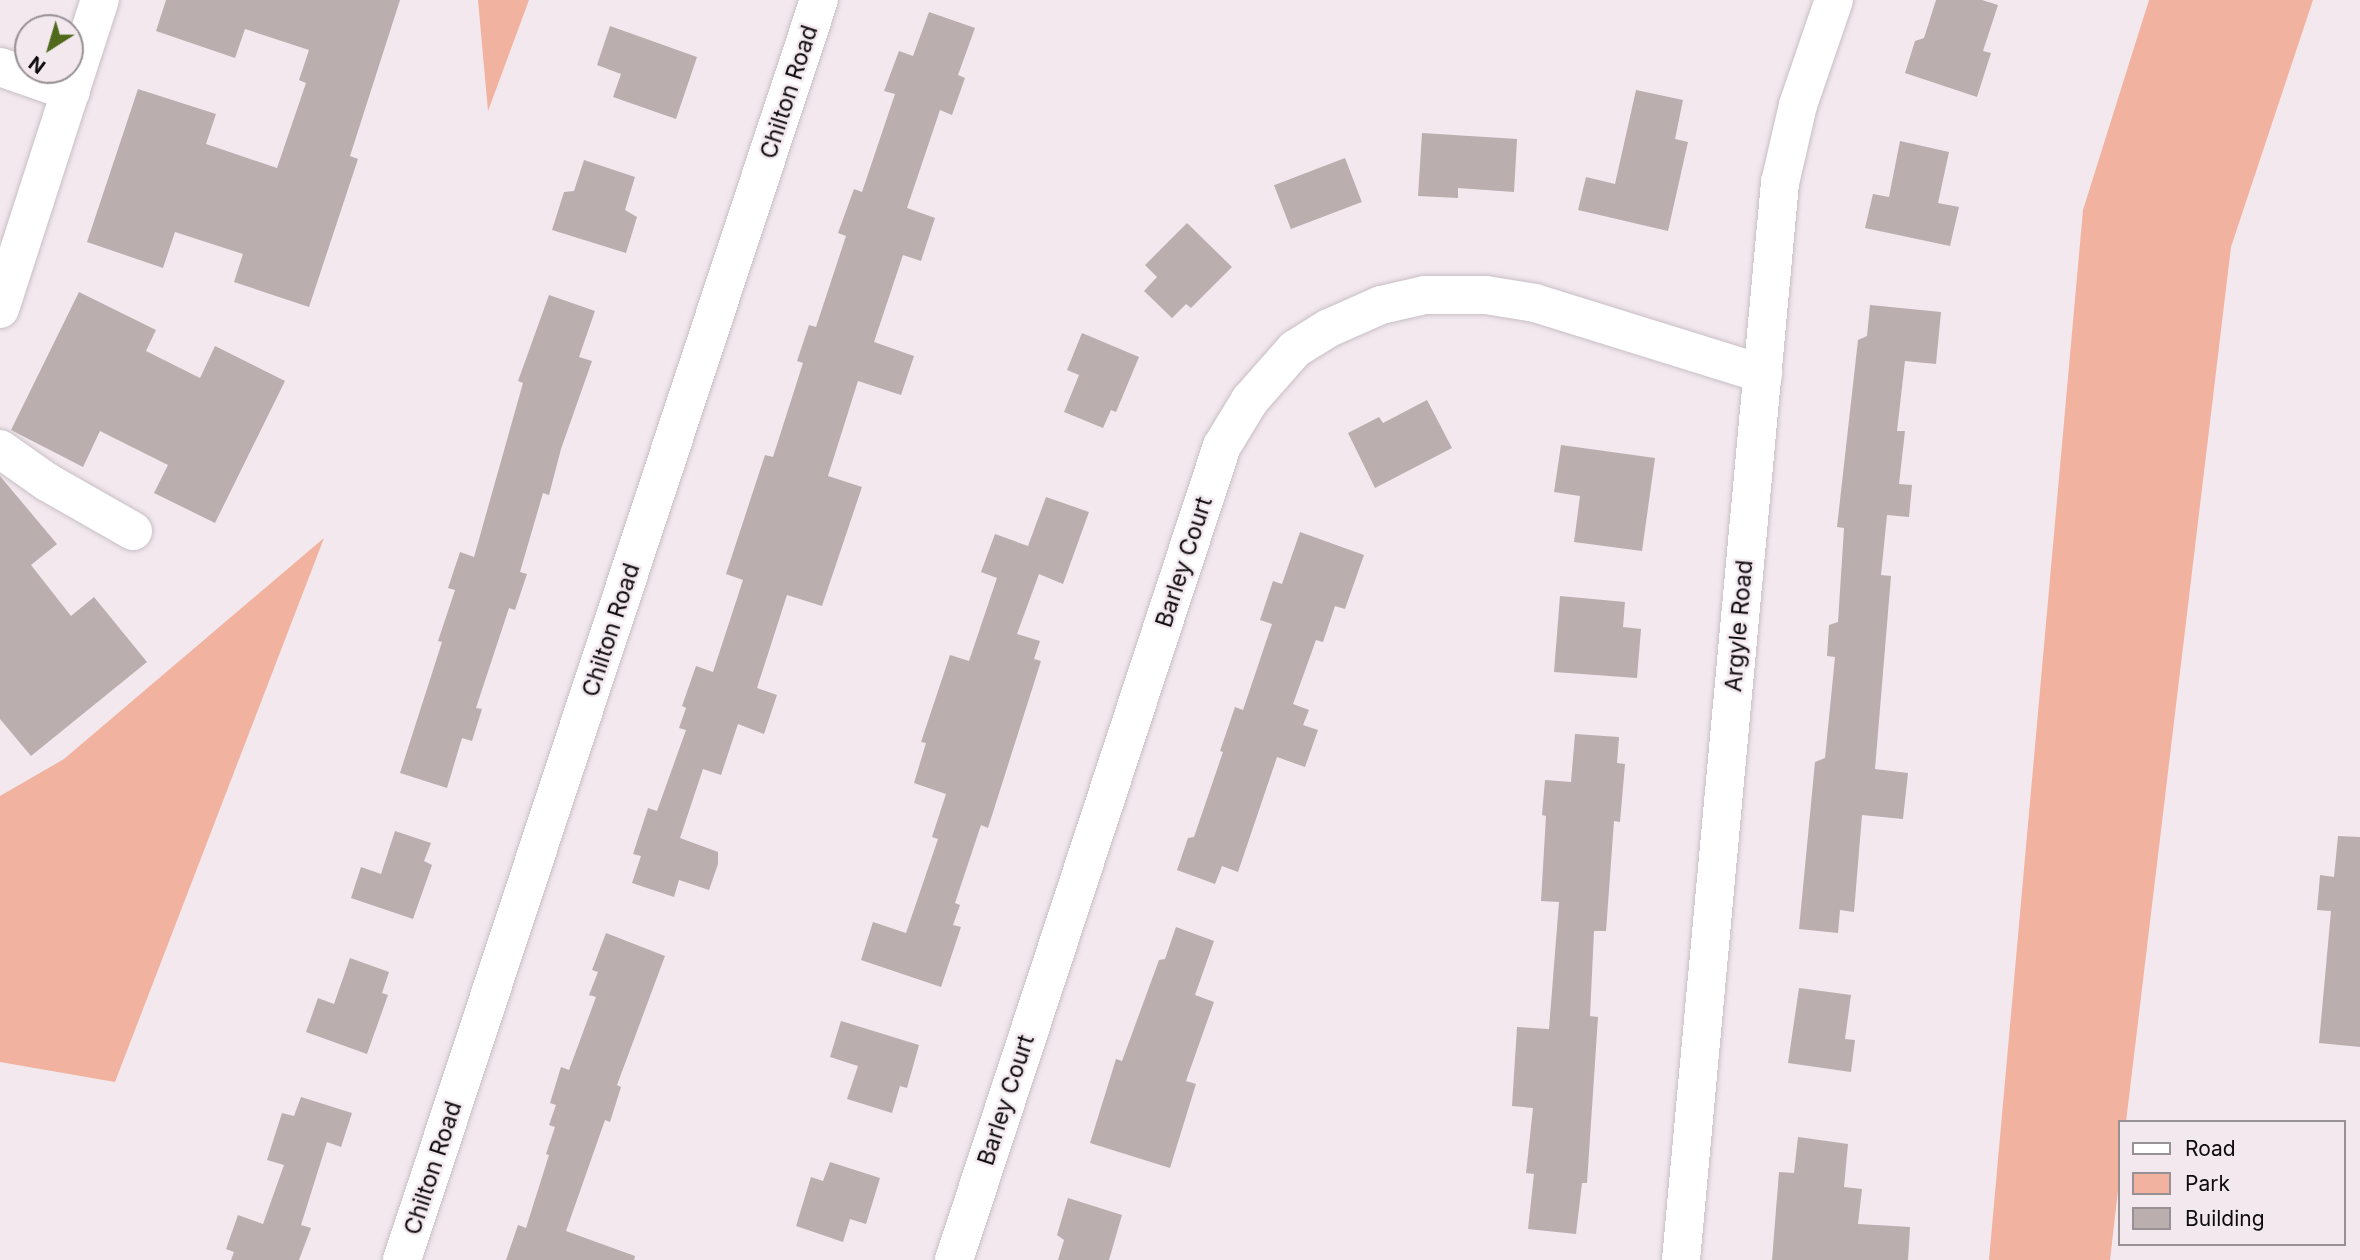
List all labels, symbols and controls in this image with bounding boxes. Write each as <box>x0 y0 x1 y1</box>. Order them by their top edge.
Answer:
north arrow <box>14 14 84 84</box>
street label: Chilton Road <box>754 22 824 162</box>
text: N <box>25 51 50 78</box>
street label: Barley Court <box>1150 493 1218 631</box>
street label: Argyle Road <box>1719 559 1759 693</box>
street label: Chilton Road <box>576 560 646 700</box>
street label: Barley Court <box>972 1031 1040 1169</box>
street label: Chilton Road <box>398 1098 468 1238</box>
legend <box>2118 1120 2346 1246</box>
text: Road <box>2185 1136 2236 1161</box>
text: Park <box>2185 1171 2230 1196</box>
text: Building <box>2185 1206 2265 1231</box>

